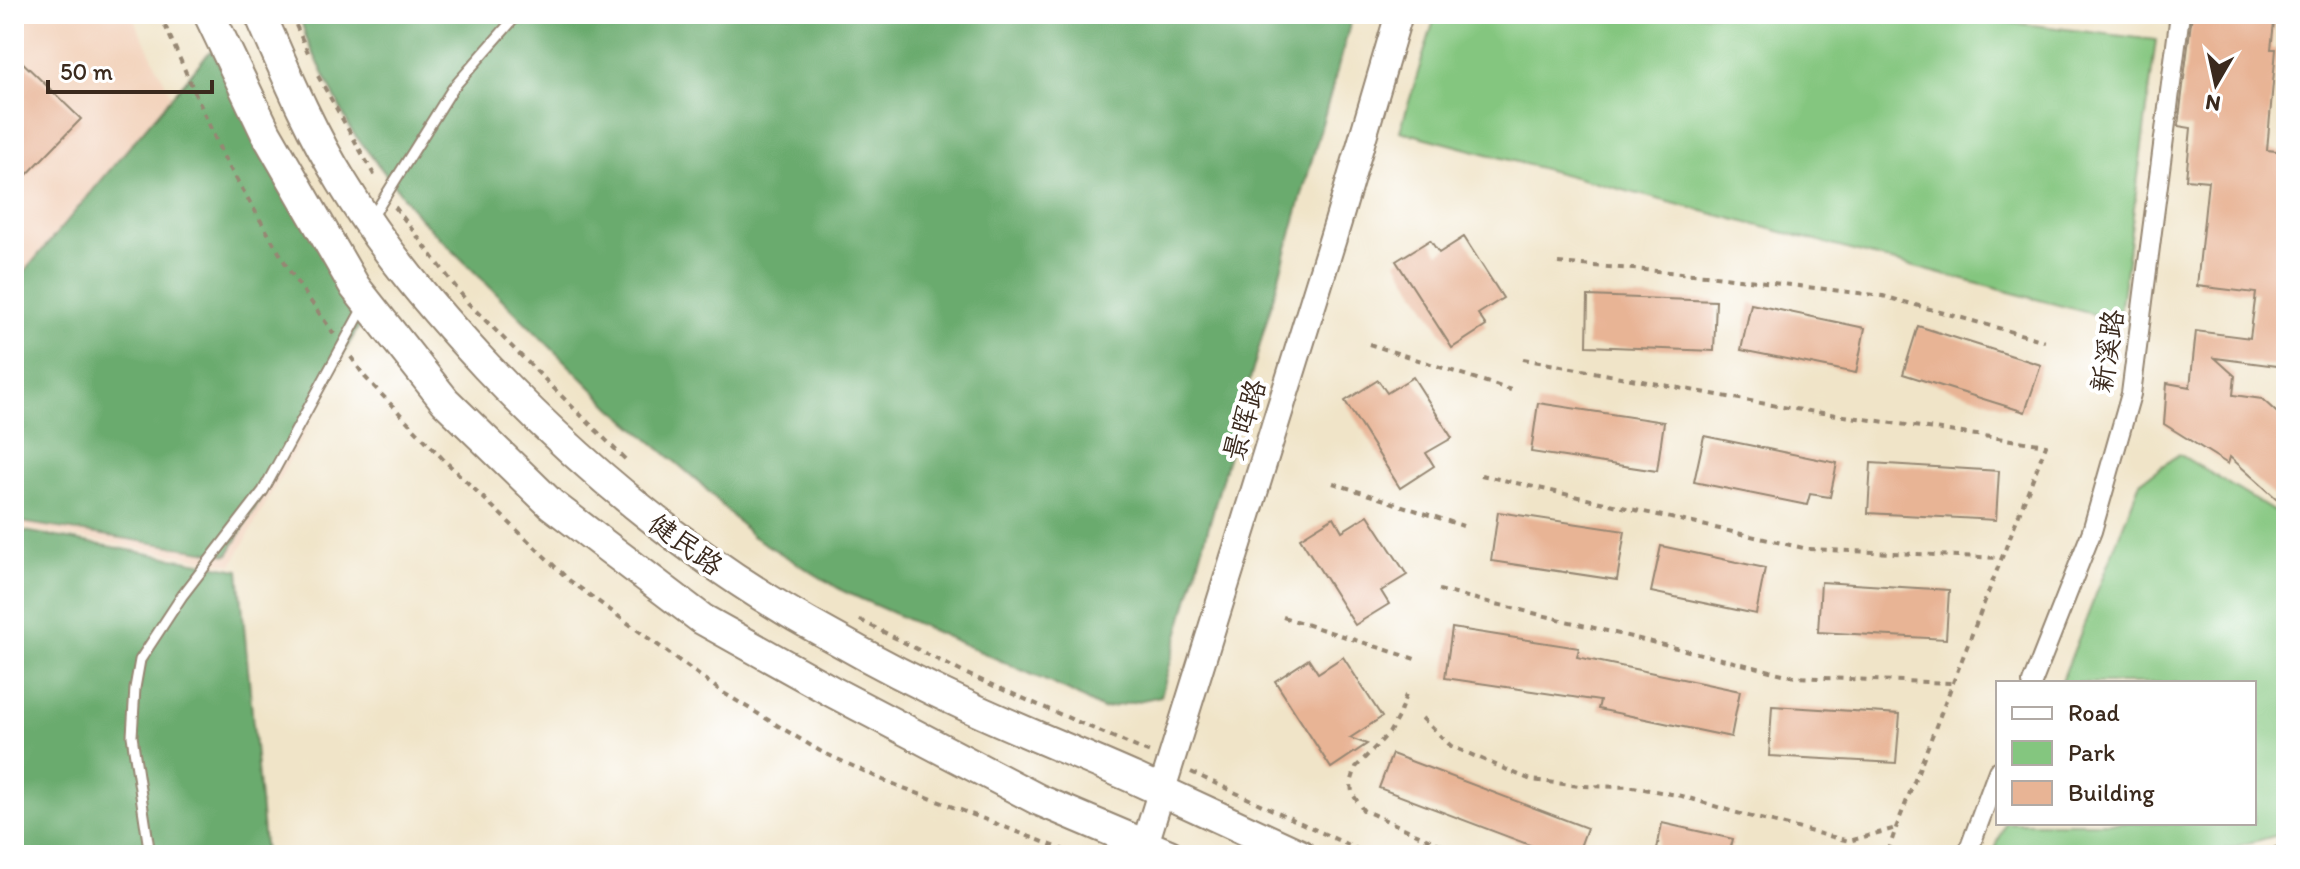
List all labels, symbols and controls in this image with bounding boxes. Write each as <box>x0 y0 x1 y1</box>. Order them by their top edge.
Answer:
scale bar <box>48 44 212 94</box>
north arrow <box>2176 44 2256 124</box>
text: 50 m <box>60 57 113 86</box>
text: N <box>2203 89 2222 118</box>
street label: 新溪路 <box>2084 307 2130 395</box>
street label: 景晖路 <box>1215 375 1273 465</box>
street label: 健民路 <box>642 506 730 582</box>
legend <box>1996 681 2256 825</box>
text: Road <box>2068 698 2120 727</box>
text: Park <box>2068 738 2115 767</box>
text: Building <box>2068 778 2155 807</box>

